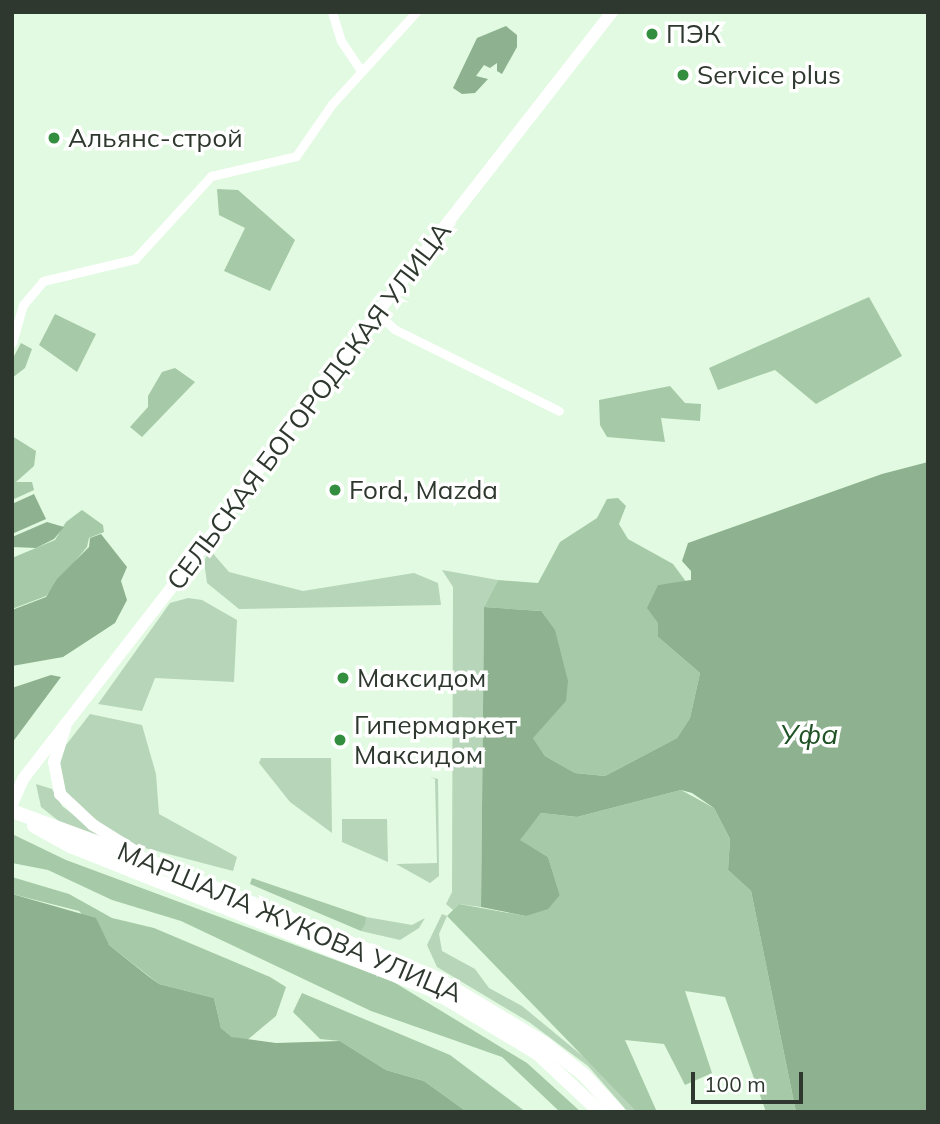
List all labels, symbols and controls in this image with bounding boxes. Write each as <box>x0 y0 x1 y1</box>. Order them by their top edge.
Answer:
place label: ПЭК <box>666 18 721 50</box>
marker: ПЭК <box>644 26 660 42</box>
place label: Service plus <box>697 59 841 91</box>
marker: Service plus <box>675 67 691 83</box>
place label: Альянс-строй <box>68 122 243 154</box>
marker: Альянс-строй <box>46 130 62 146</box>
street label: СЕЛЬСКАЯ БОГОРОДСКАЯ УЛИЦА <box>160 216 458 596</box>
place label: Ford, Mazda <box>349 474 498 506</box>
marker: Ford, Mazda <box>327 482 343 498</box>
place label: Максидом <box>357 662 486 694</box>
marker: Максидом <box>335 670 351 686</box>
place label: Гипермаркет Максидом <box>354 709 517 770</box>
water label: Уфа <box>780 717 838 751</box>
marker: Гипермаркет Максидом <box>332 732 348 748</box>
street label: МАРШАЛА ЖУКОВА УЛИЦА <box>113 835 467 1009</box>
scale bar <box>695 1058 807 1102</box>
text: 100 m <box>704 1071 766 1097</box>

